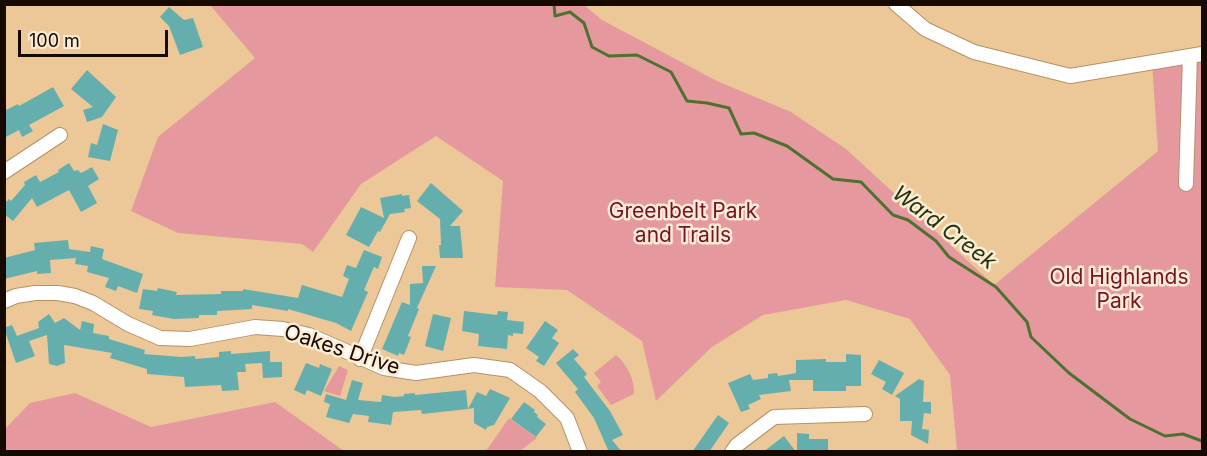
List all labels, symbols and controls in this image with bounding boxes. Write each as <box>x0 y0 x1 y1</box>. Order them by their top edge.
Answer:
scale bar <box>21 18 171 56</box>
text: 100 m <box>29 30 80 51</box>
water label: Ward Creek <box>887 180 1001 276</box>
park label: Greenbelt Park and Trails <box>609 199 757 249</box>
park label: Old Highlands Park <box>1049 265 1189 315</box>
street label: Oakes Drive <box>281 319 403 381</box>

